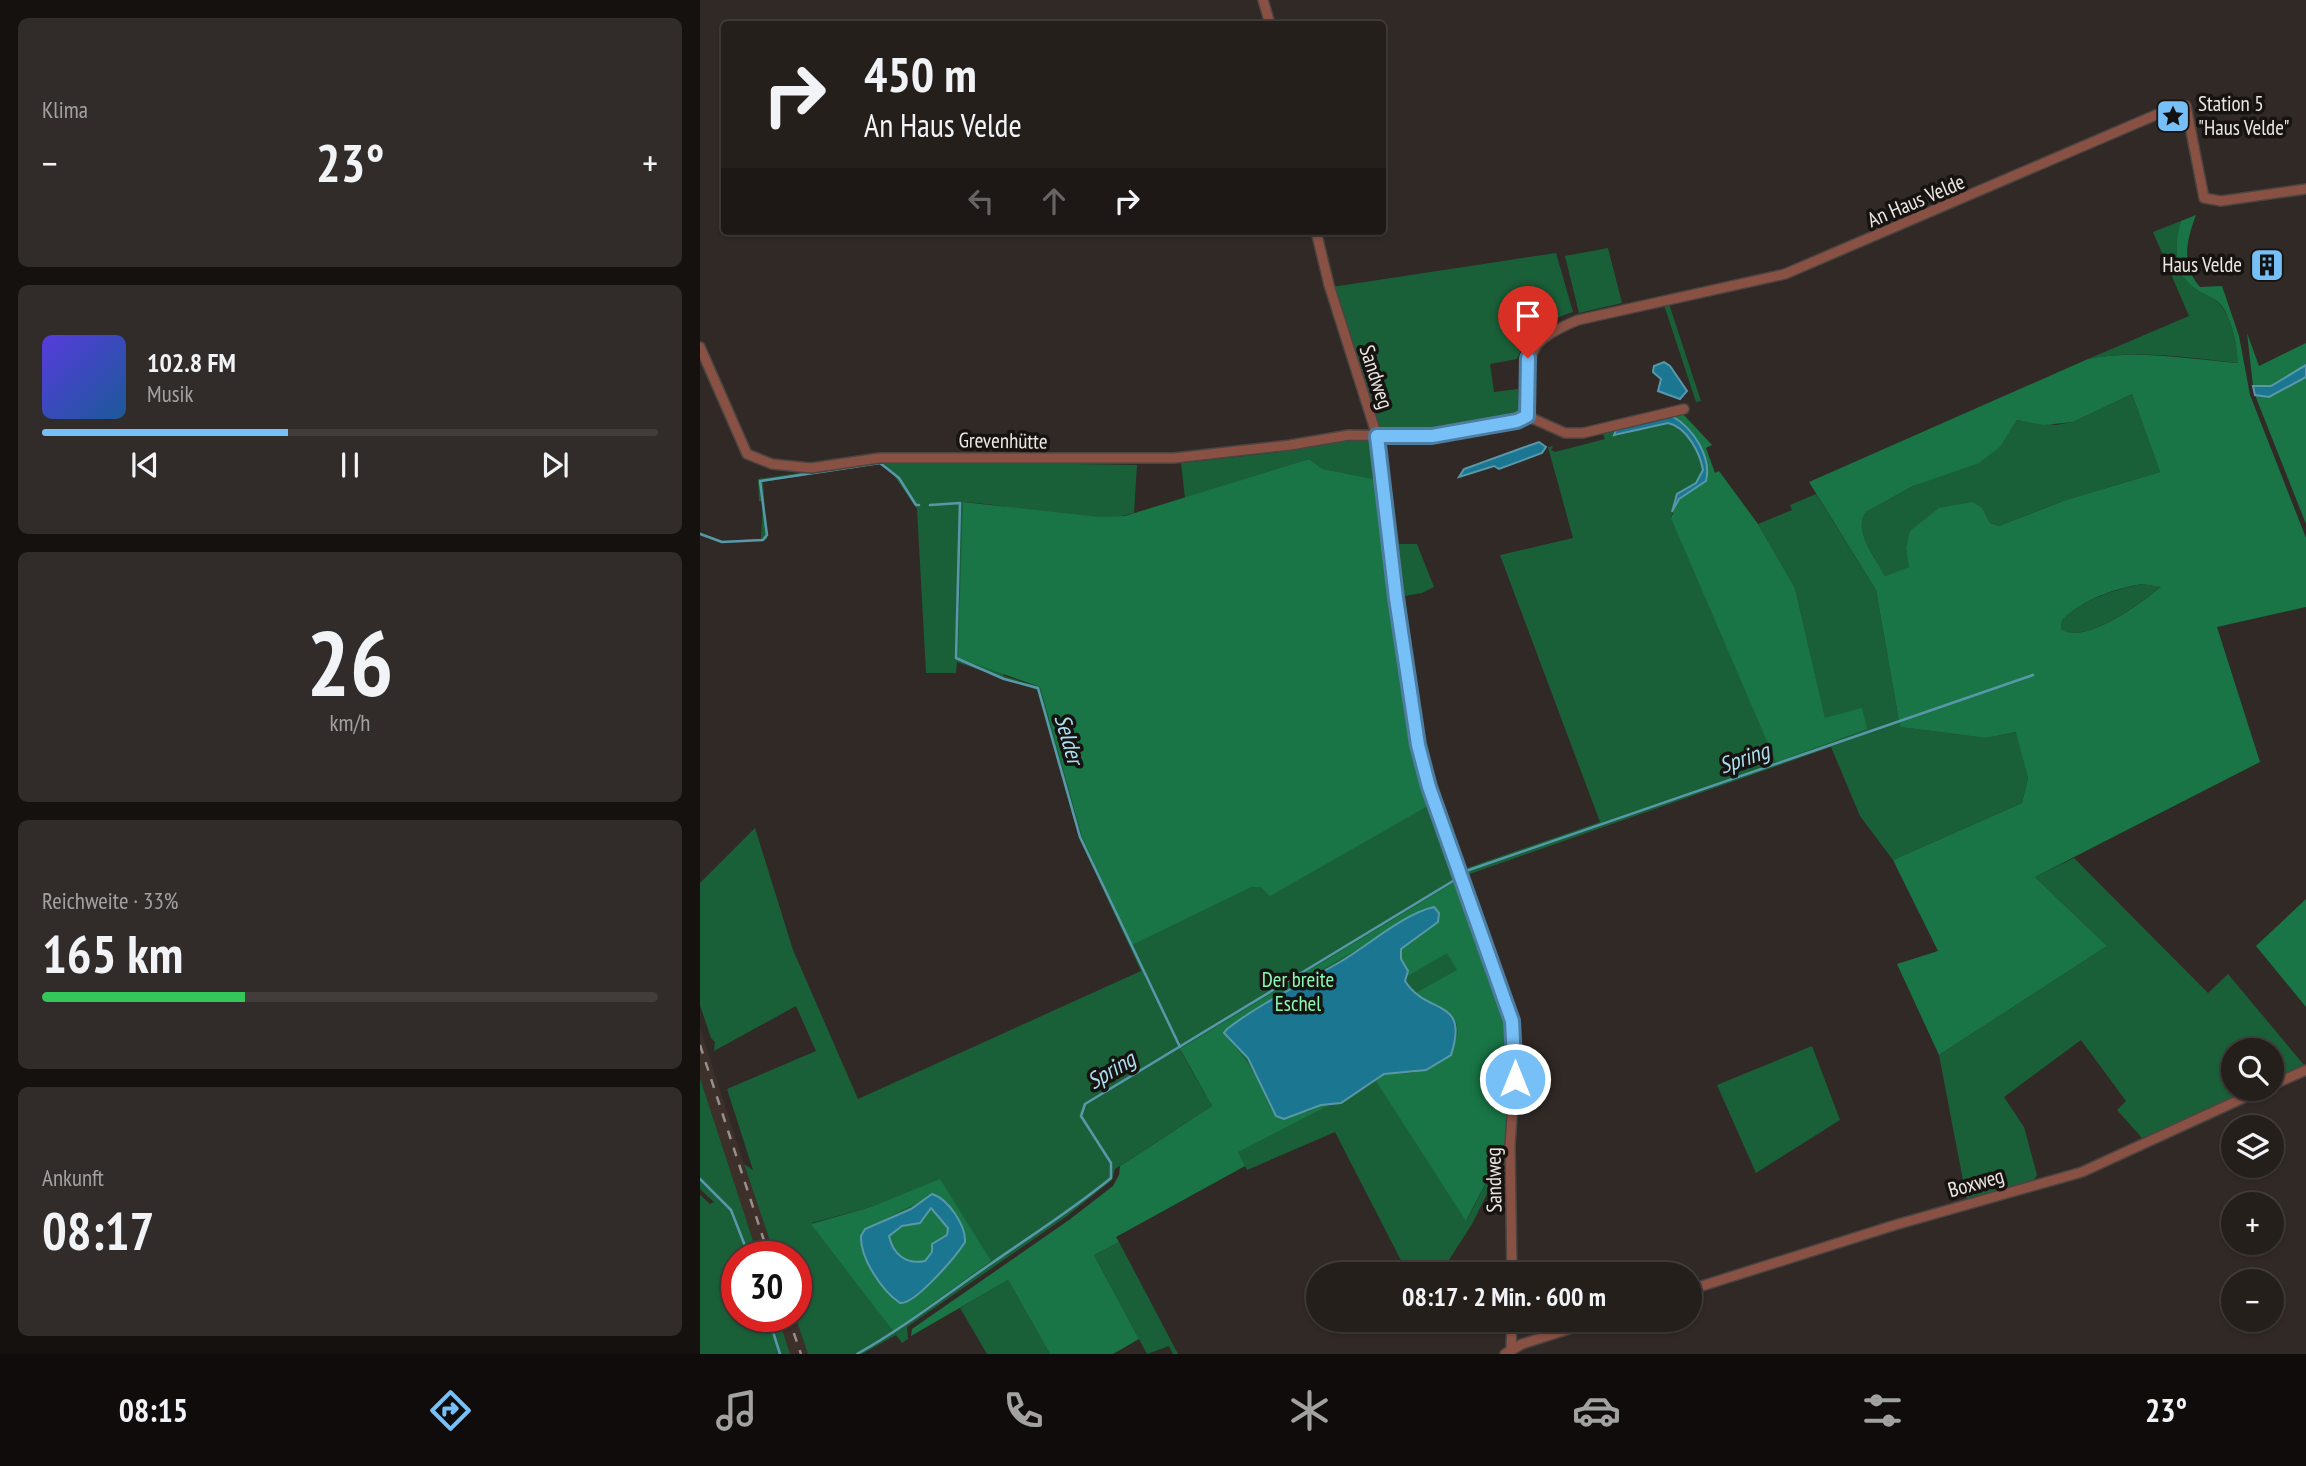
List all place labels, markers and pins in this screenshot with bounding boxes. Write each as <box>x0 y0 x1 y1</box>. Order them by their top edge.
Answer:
place label: Station 5 "Haus Velde" <box>2198 90 2290 141</box>
place icon: Station 5 "Haus Velde" <box>2154 97 2192 135</box>
building icon: Haus Velde <box>2248 246 2286 284</box>
place label: Haus Velde <box>2162 251 2242 278</box>
pin <box>1498 286 1558 358</box>

